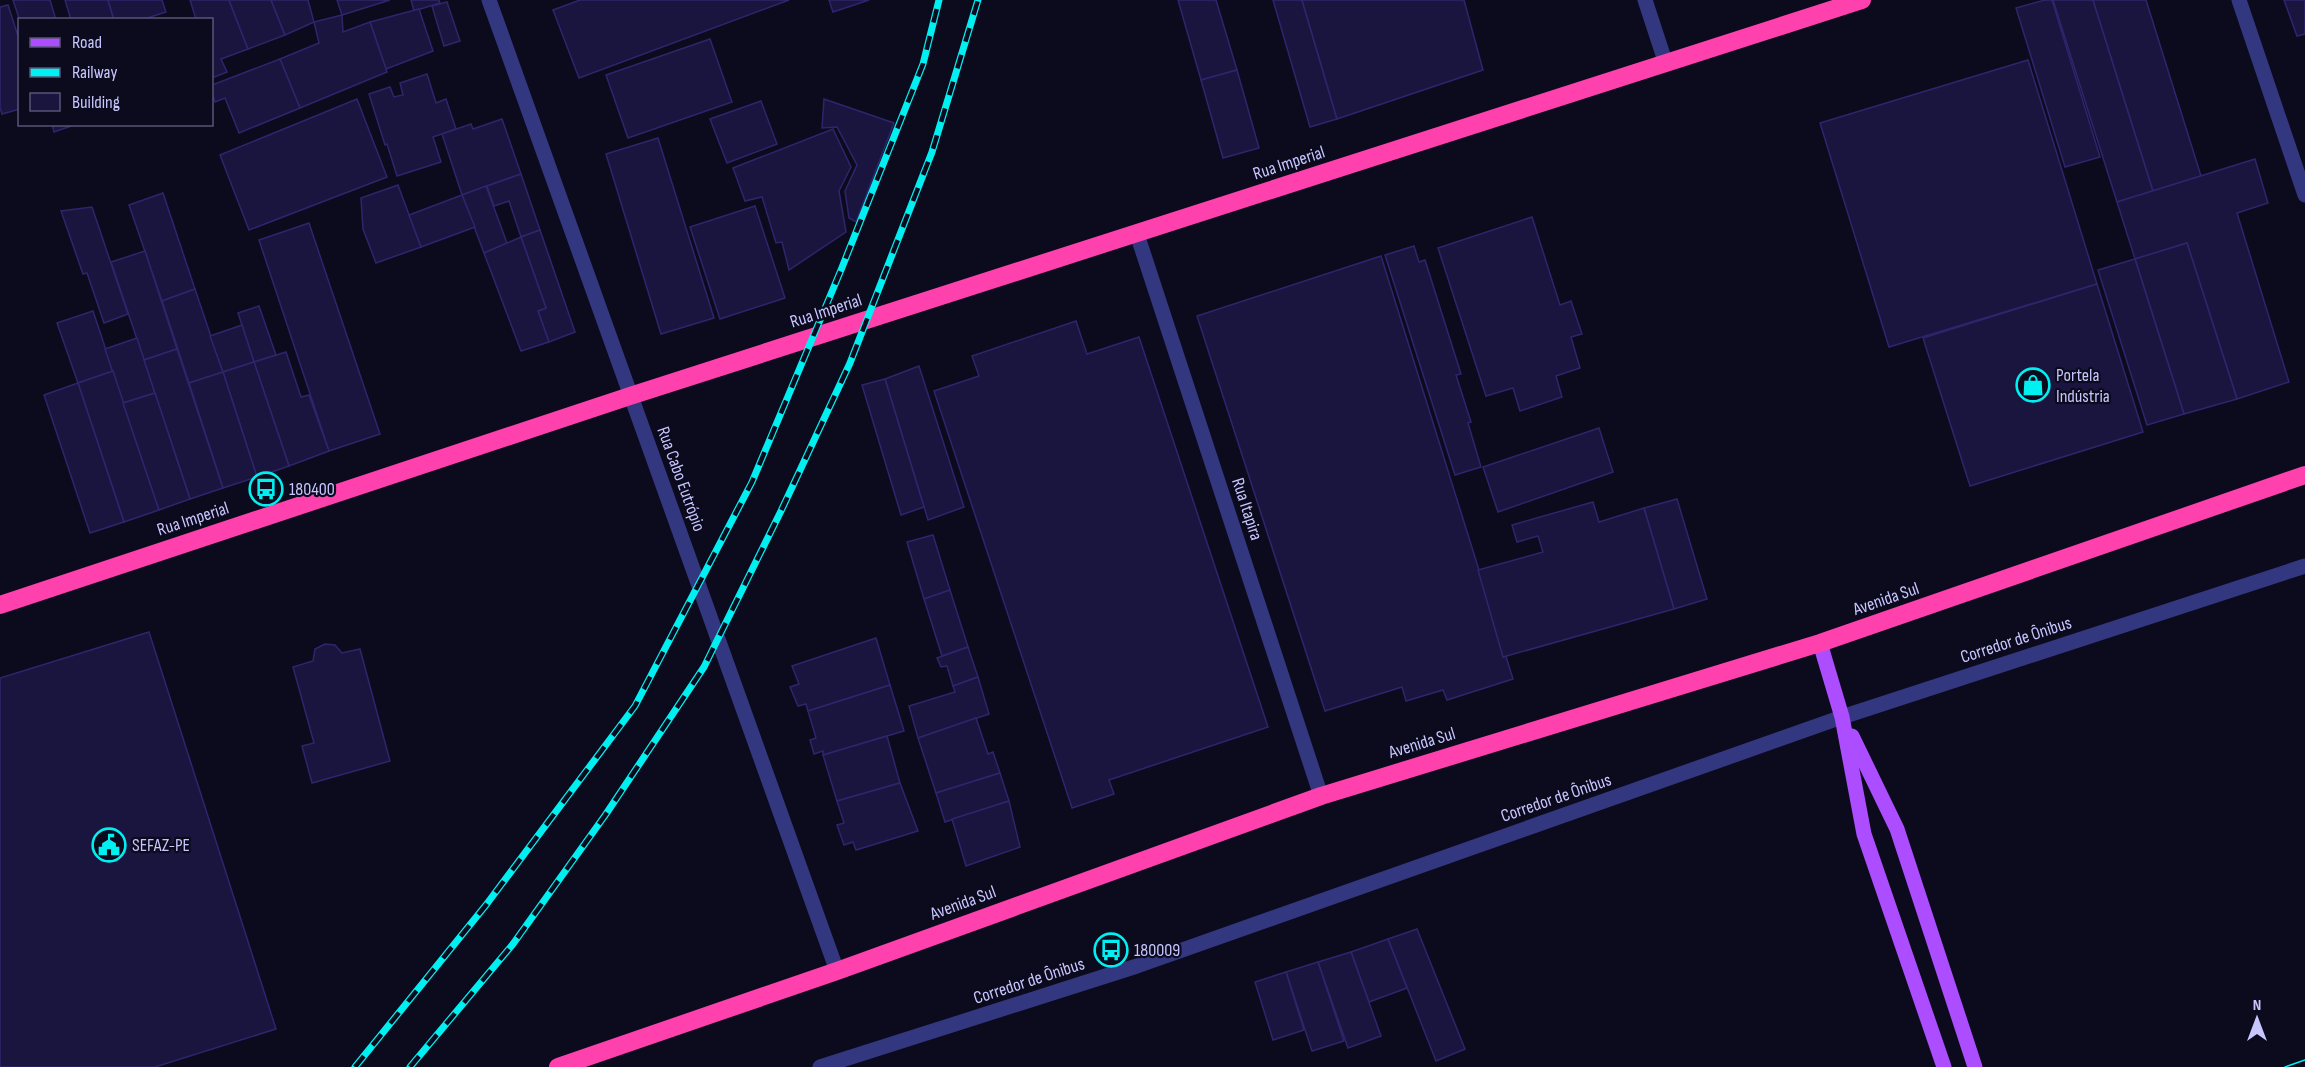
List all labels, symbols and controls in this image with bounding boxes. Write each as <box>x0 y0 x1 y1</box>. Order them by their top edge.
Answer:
legend <box>18 18 213 126</box>
text: Road <box>72 32 102 53</box>
text: Railway <box>72 62 117 83</box>
text: Building <box>72 92 120 113</box>
street label: Rua Imperial <box>1250 142 1328 184</box>
street label: Rua Imperial <box>787 290 865 332</box>
place label: Portela Indústria <box>2056 365 2110 407</box>
shop icon: Portela Indústria <box>2015 367 2051 403</box>
street label: Rua Cabo Eutrópio <box>652 424 710 534</box>
bus stop icon: 180400 <box>248 471 284 507</box>
street label: Rua Itapira <box>1227 475 1267 543</box>
place label: 180400 <box>289 479 335 500</box>
street label: Rua Imperial <box>154 498 232 540</box>
street label: Avenida Sul <box>1849 578 1922 620</box>
street label: Corredor de Ônibus <box>1958 612 2074 668</box>
street label: Avenida Sul <box>1385 723 1458 763</box>
street label: Corredor de Ônibus <box>1498 769 1614 827</box>
public building icon: SEFAZ-PE <box>91 827 127 863</box>
place label: SEFAZ-PE <box>132 835 190 856</box>
street label: Avenida Sul <box>926 881 999 925</box>
bus stop icon: 180009 <box>1093 932 1129 968</box>
place label: 180009 <box>1134 940 1180 961</box>
street label: Corredor de Ônibus <box>971 953 1087 1009</box>
north arrow <box>2227 989 2287 1049</box>
text: N <box>2253 996 2261 1015</box>

